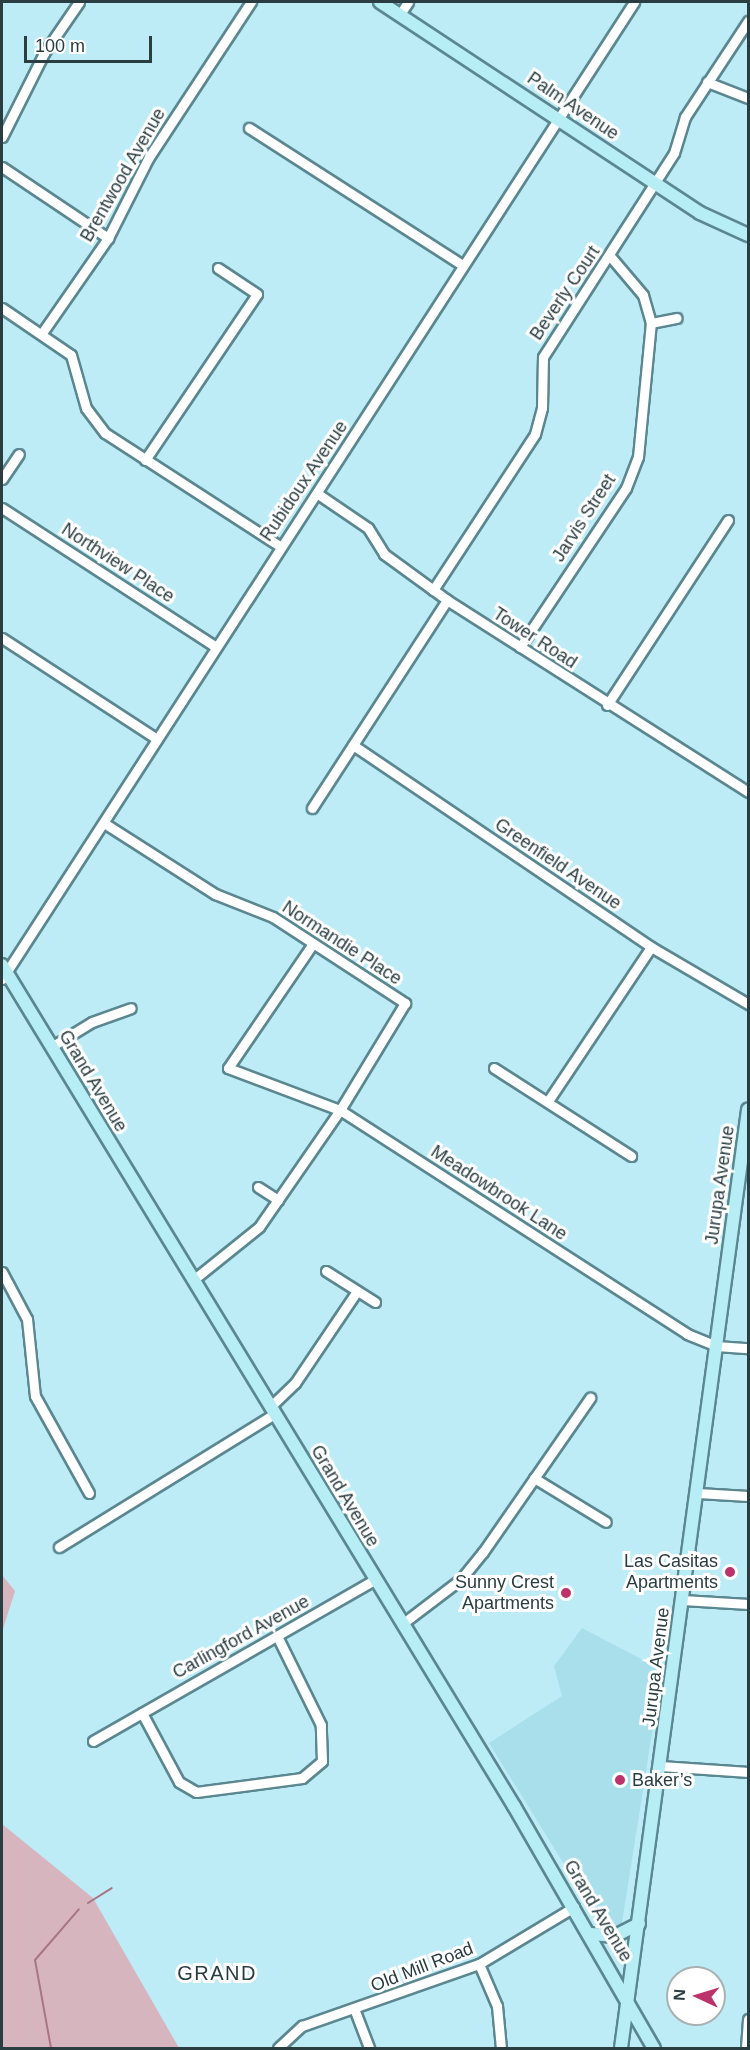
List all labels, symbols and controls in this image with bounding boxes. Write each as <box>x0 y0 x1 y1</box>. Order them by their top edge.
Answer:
scale bar <box>27 24 154 62</box>
text: 100 m <box>35 36 85 56</box>
street label: Palm Avenue <box>523 67 623 145</box>
street label: Brentwood Avenue <box>76 104 170 246</box>
street label: Beverly Court <box>526 242 604 344</box>
street label: Rubidoux Avenue <box>255 416 353 546</box>
street label: Jarvis Street <box>548 470 620 566</box>
street label: Northview Place <box>58 519 178 607</box>
street label: Tower Road <box>489 603 581 673</box>
street label: Greenfield Avenue <box>490 813 626 915</box>
street label: Normandie Place <box>278 896 406 990</box>
street label: Grand Avenue <box>54 1026 132 1136</box>
street label: Jurupa Avenue <box>701 1124 739 1246</box>
street label: Meadowbrook Lane <box>427 1141 571 1245</box>
street label: Grand Avenue <box>306 1441 384 1551</box>
place label: Las Casitas Apartments <box>624 1551 718 1594</box>
marker: Las Casitas Apartments <box>723 1565 737 1579</box>
place label: Sunny Crest Apartments <box>455 1572 554 1614</box>
marker: Sunny Crest Apartments <box>559 1586 573 1600</box>
street label: Carlingford Avenue <box>169 1590 313 1684</box>
street label: Jurupa Avenue <box>638 1606 674 1728</box>
place label: Baker’s <box>632 1769 692 1791</box>
marker: Baker’s <box>613 1773 627 1787</box>
street label: Grand Avenue <box>559 1856 637 1966</box>
street label: Old Mill Road <box>368 1938 476 1996</box>
district label: GRAND <box>177 1961 257 1985</box>
north arrow <box>666 1966 726 2026</box>
text: N <box>671 1988 688 2001</box>

